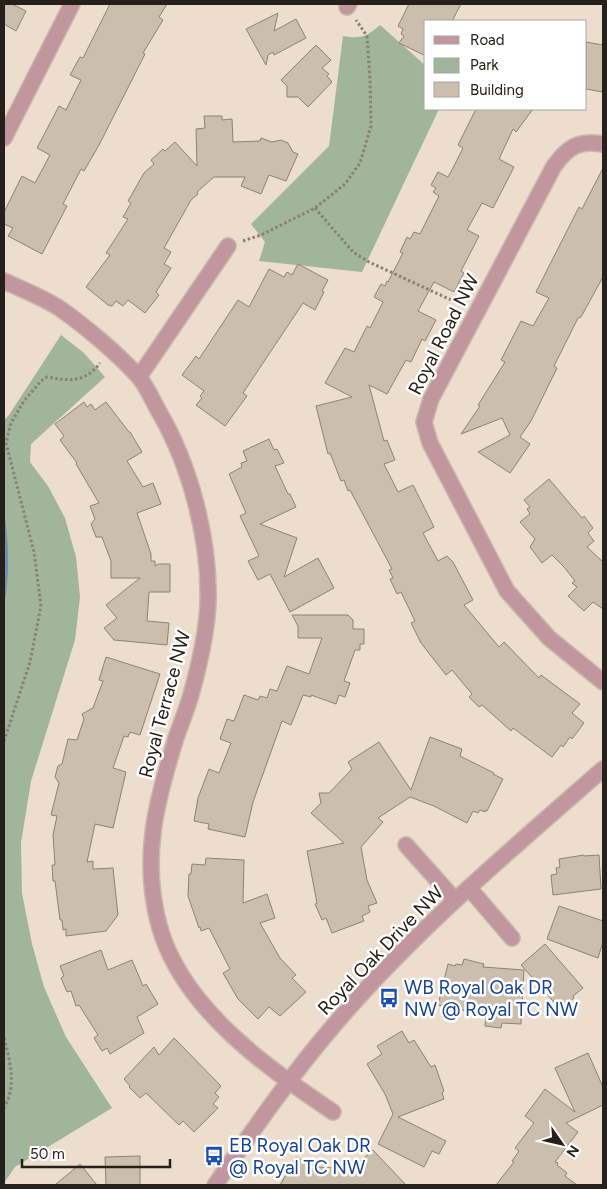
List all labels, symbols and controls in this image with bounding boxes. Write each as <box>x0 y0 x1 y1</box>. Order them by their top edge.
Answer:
legend <box>424 20 587 110</box>
text: Road <box>470 31 505 49</box>
text: Park <box>470 56 499 74</box>
text: Building <box>470 81 524 99</box>
street label: Royal Road NW <box>403 269 484 398</box>
street label: Royal Terrace NW <box>134 627 195 780</box>
street label: Royal Oak Drive NW <box>313 880 449 1020</box>
place label: WB Royal Oak DR NW @ Royal TC NW <box>404 976 579 1021</box>
bus stop icon: WB Royal Oak DR NW @ Royal TC NW <box>378 987 400 1009</box>
north arrow <box>537 1119 587 1169</box>
place label: EB Royal Oak DR @ Royal TC NW <box>229 1134 371 1179</box>
scale bar <box>22 1136 170 1168</box>
text: N <box>562 1142 582 1160</box>
text: 50 m <box>30 1145 65 1163</box>
bus stop icon: EB Royal Oak DR @ Royal TC NW <box>203 1145 225 1167</box>

